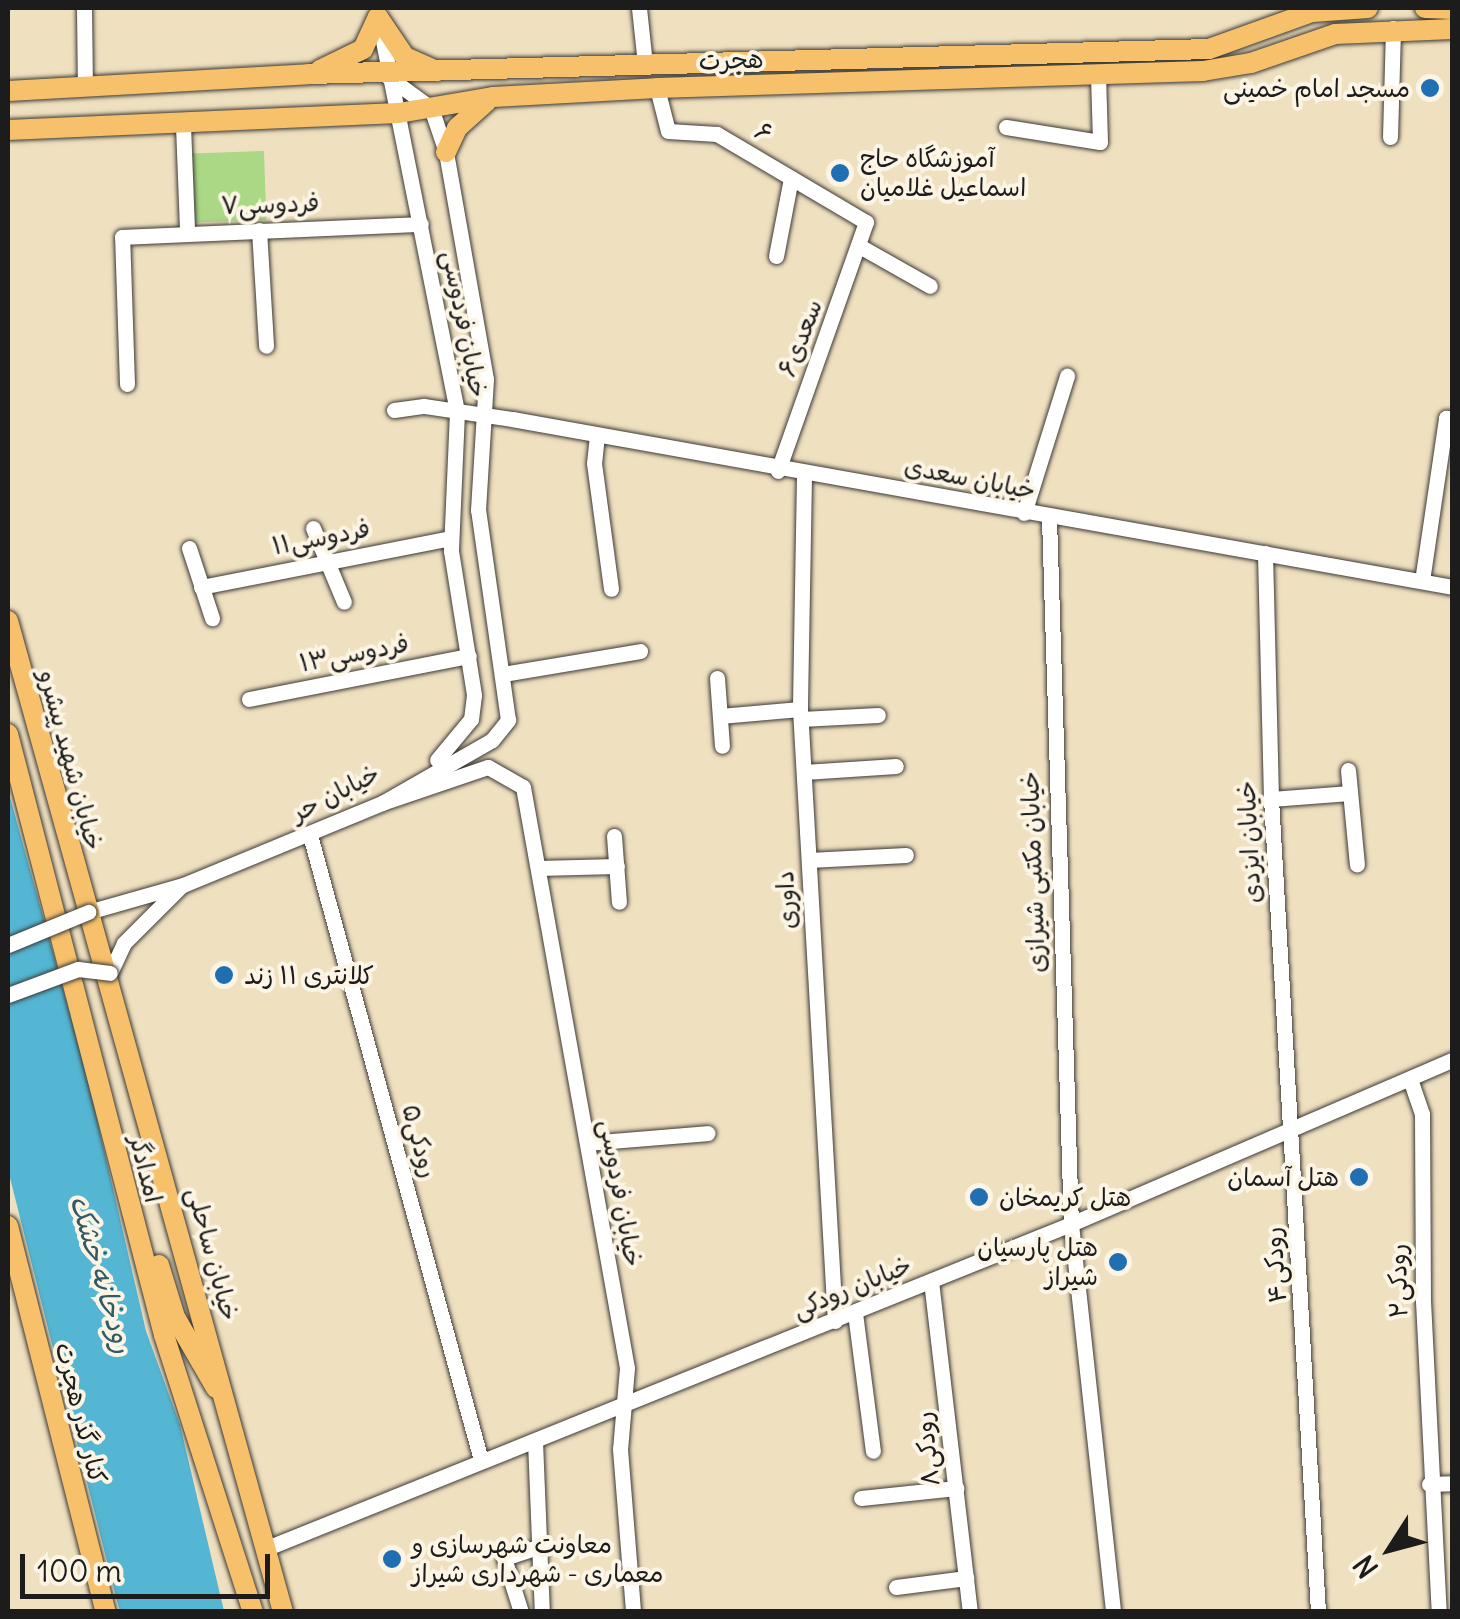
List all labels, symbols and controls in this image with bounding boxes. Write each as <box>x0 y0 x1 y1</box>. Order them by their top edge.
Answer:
street label: هجرت <box>698 44 764 76</box>
place label: مسجد امام خمینی <box>1223 73 1410 103</box>
marker: مسجد امام خمینی <box>1419 77 1441 99</box>
street label: ۶ <box>750 115 778 149</box>
place label: آموزشگاه حاج اسماعیل غلامیان <box>860 144 1026 203</box>
marker: آموزشگاه حاج اسماعیل غلامیان <box>829 162 851 184</box>
street label: فردوسی۷ <box>220 187 320 221</box>
street label: خیابان فردوسی <box>436 248 494 400</box>
street label: سعدی۶ <box>772 295 828 381</box>
street label: خیابان سعدی <box>902 451 1038 505</box>
street label: فردوسی۱۱ <box>269 513 373 561</box>
street label: فردوسی۱۳ <box>297 628 411 678</box>
street label: خیابان شهید پیشرو <box>33 667 109 853</box>
street label: خیابان حر <box>286 758 384 828</box>
street label: خیابان مکتبی شیرازی <box>1014 771 1052 973</box>
street label: خیابان ایزدی <box>1231 780 1267 904</box>
street label: داوری <box>769 870 803 930</box>
place label: کلانتری ۱۱ زند <box>244 960 374 990</box>
marker: کلانتری ۱۱ زند <box>213 964 235 986</box>
street label: رودکی۵ <box>396 1101 444 1181</box>
street label: خیابان فردوسی <box>593 1117 649 1269</box>
street label: امدادگر <box>123 1132 169 1206</box>
place label: هتل آسمان <box>1227 1162 1339 1192</box>
marker: هتل آسمان <box>1348 1166 1370 1188</box>
place label: هتل کریمخان <box>999 1182 1131 1212</box>
street label: خیابان ساحلی <box>181 1184 245 1324</box>
marker: هتل کریمخان <box>968 1186 990 1208</box>
water label: رودخانه خشک <box>63 1191 141 1357</box>
street label: رودکی۴ <box>1257 1226 1293 1304</box>
place label: هتل پارسیان شیراز <box>977 1233 1098 1292</box>
street label: رودکی۲ <box>1382 1243 1414 1319</box>
street label: خیابان رودکی <box>788 1250 916 1324</box>
marker: هتل پارسیان شیراز <box>1107 1251 1129 1273</box>
street label: کنار گذر هجرت <box>49 1339 113 1487</box>
street label: رودکی۸ <box>908 1410 946 1488</box>
north arrow <box>1340 1499 1440 1599</box>
place label: معاونت شهرسازی و معماری - شهرداری شیراز <box>412 1530 663 1589</box>
scale bar <box>25 1534 275 1596</box>
marker: معاونت شهرسازی و معماری - شهرداری شیراز <box>381 1548 403 1570</box>
text: N <box>1345 1548 1386 1585</box>
text: 100 m <box>37 1552 122 1590</box>

